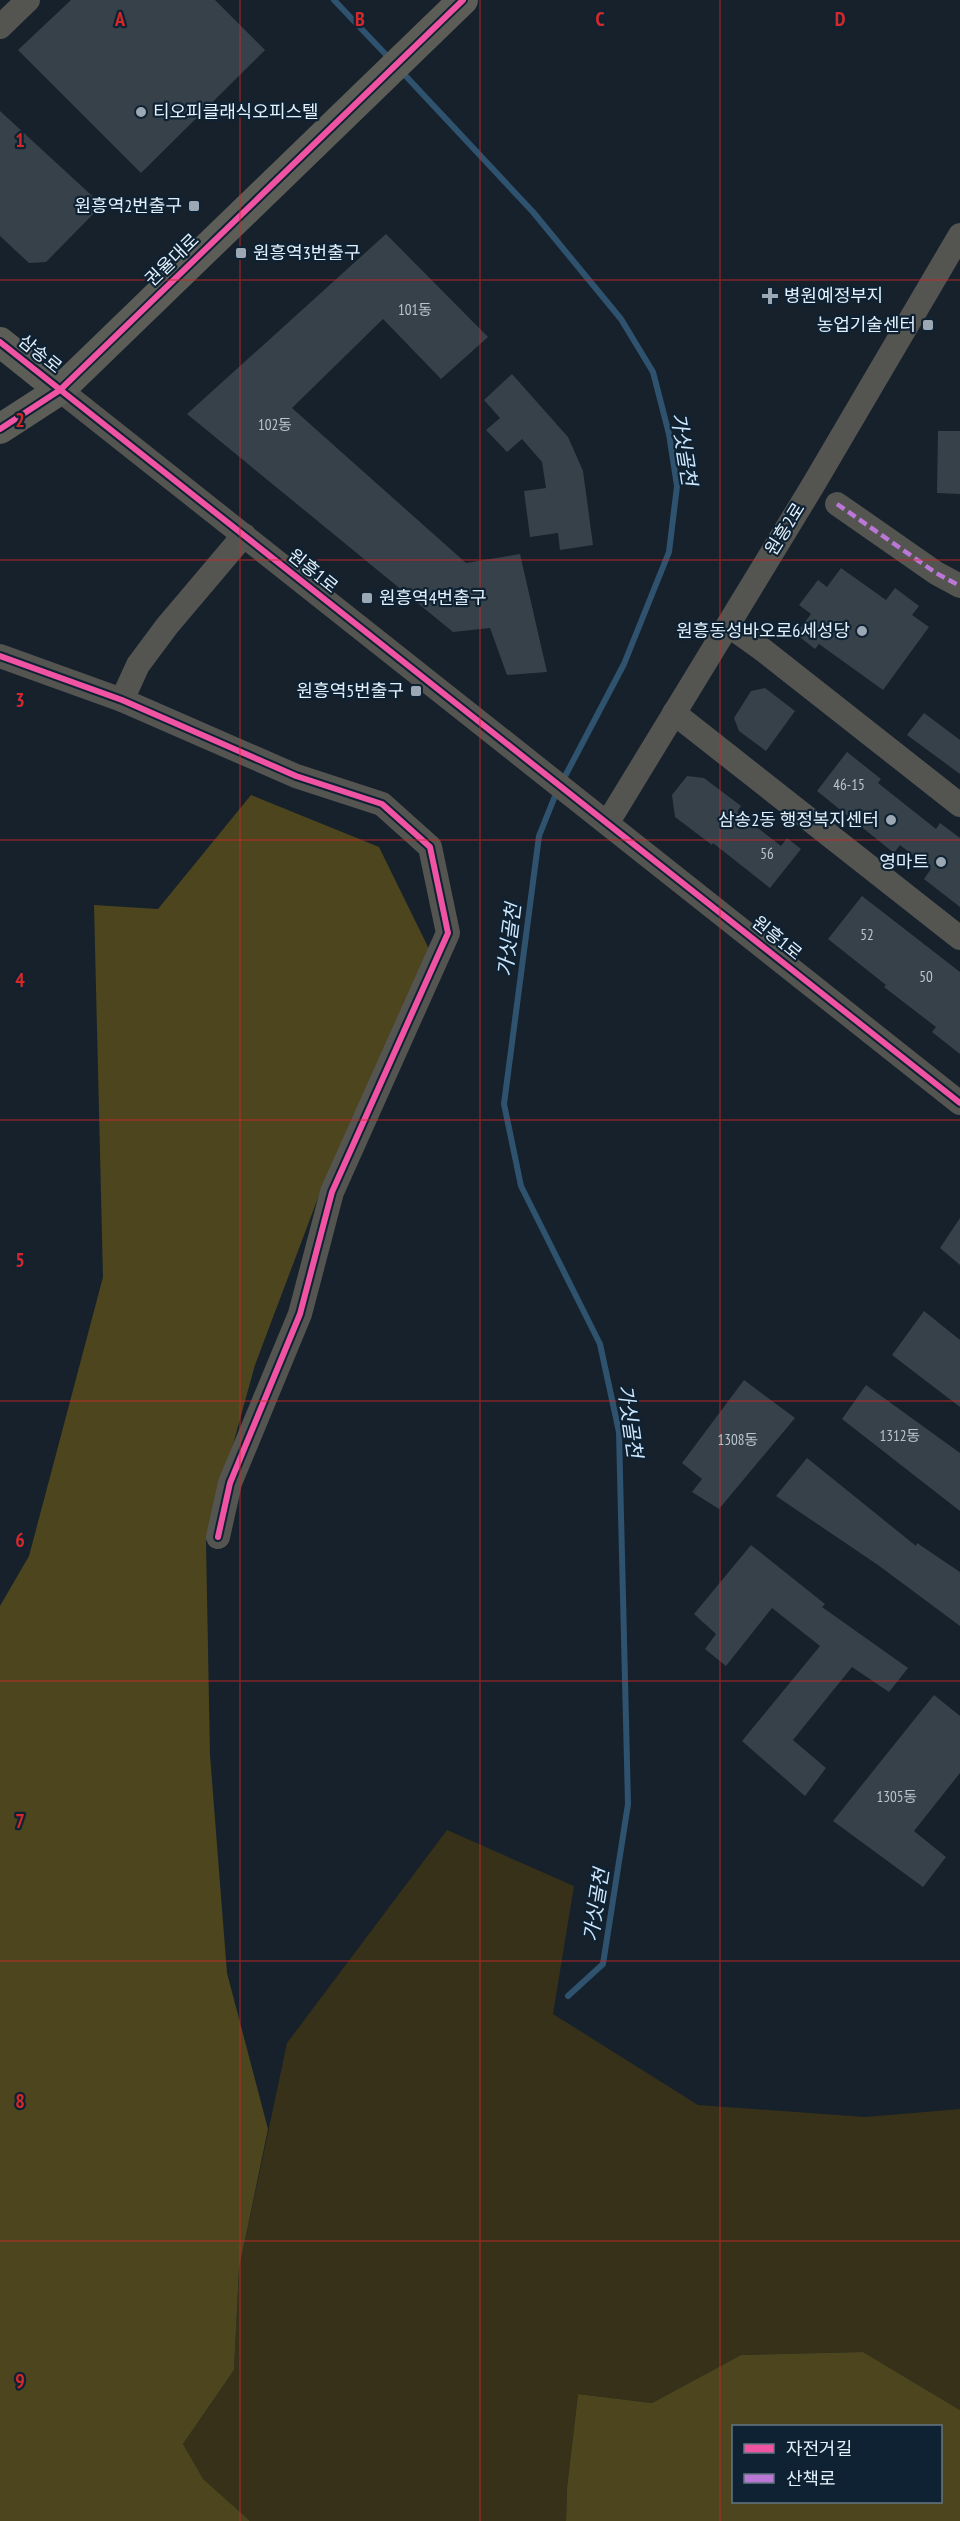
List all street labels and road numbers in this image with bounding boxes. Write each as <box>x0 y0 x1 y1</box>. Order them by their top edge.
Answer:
street label: 권율대로 <box>140 228 203 291</box>
street label: 삼송로 <box>14 329 67 378</box>
street label: 원흥2로 <box>760 498 810 559</box>
street label: 원흥1로 <box>284 543 343 598</box>
street label: 원흥1로 <box>748 910 807 965</box>

